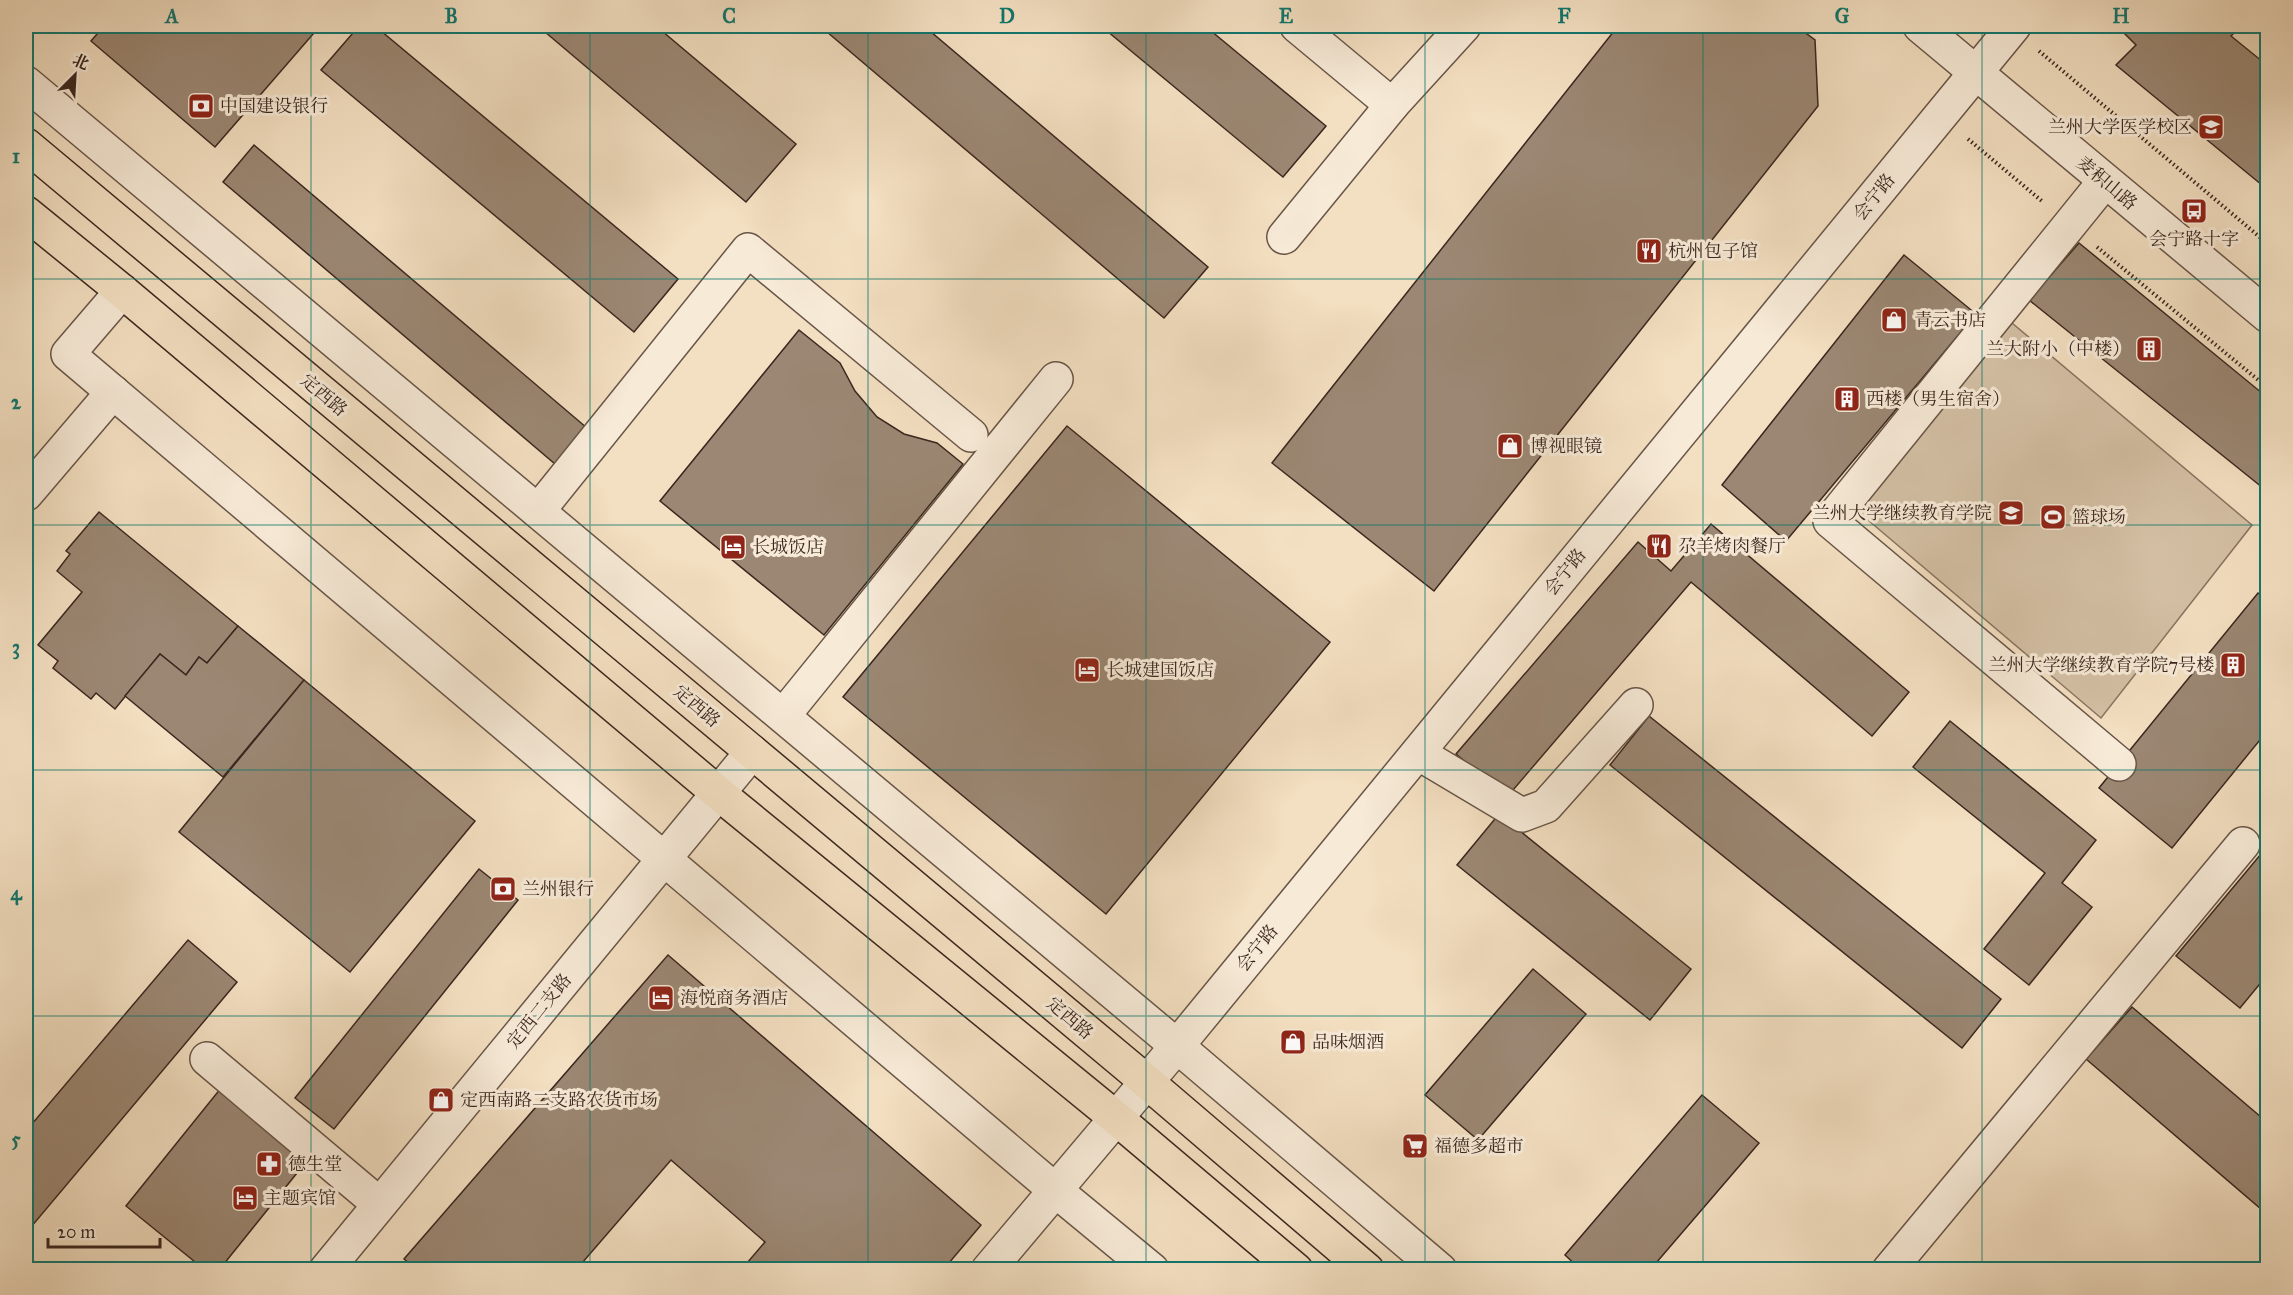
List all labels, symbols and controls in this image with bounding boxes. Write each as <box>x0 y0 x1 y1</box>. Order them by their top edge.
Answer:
text: A <box>163 4 179 28</box>
text: B <box>444 4 458 28</box>
text: C <box>722 4 736 28</box>
text: D <box>999 4 1015 28</box>
text: E <box>1279 4 1294 28</box>
text: F <box>1557 4 1571 28</box>
text: G <box>1835 4 1850 28</box>
text: H <box>2112 4 2130 28</box>
north arrow <box>45 45 105 105</box>
text: 北 <box>70 50 92 74</box>
bank icon: 中国建设银行 <box>186 91 216 121</box>
place label: 中国建设银行 <box>220 95 328 117</box>
school or university icon: 兰州大学医学校区 <box>2196 112 2226 142</box>
place label: 兰州大学医学校区 <box>2048 116 2192 138</box>
text: 1 <box>12 144 20 168</box>
street label: 麦积山路 <box>2072 151 2142 215</box>
street label: 会宁路 <box>1848 169 1900 225</box>
bus stop icon: 会宁路十字 <box>2179 196 2209 226</box>
place label: 会宁路十字 <box>2149 228 2239 250</box>
restaurant icon: 杭州包子馆 <box>1634 236 1664 266</box>
place label: 杭州包子馆 <box>1668 240 1758 262</box>
shop icon: 青云书店 <box>1879 305 1909 335</box>
place label: 青云书店 <box>1914 309 1986 331</box>
building icon: 兰大附小（中楼） <box>2134 334 2164 364</box>
place label: 兰大附小（中楼） <box>1986 338 2130 360</box>
street label: 定西路 <box>296 369 352 421</box>
building icon: 西楼（男生宿舍） <box>1832 384 1862 414</box>
place label: 西楼（男生宿舍） <box>1866 388 2010 410</box>
text: 2 <box>11 390 22 414</box>
shop icon: 博视眼镜 <box>1495 431 1525 461</box>
place label: 博视眼镜 <box>1530 435 1602 457</box>
school or university icon: 兰州大学继续教育学院 <box>1996 498 2026 528</box>
place label: 兰州大学继续教育学院 <box>1812 502 1992 524</box>
sports icon: 篮球场 <box>2038 502 2068 532</box>
place label: 篮球场 <box>2072 506 2126 528</box>
restaurant icon: 尕羊烤肉餐厅 <box>1644 531 1674 561</box>
hotel icon: 长城饭店 <box>718 532 748 562</box>
place label: 尕羊烤肉餐厅 <box>1678 535 1786 557</box>
place label: 长城饭店 <box>752 536 824 558</box>
street label: 会宁路 <box>1539 544 1591 600</box>
text: 3 <box>12 635 20 660</box>
building icon: 兰州大学继续教育学院7号楼 <box>2218 650 2248 680</box>
place label: 兰州大学继续教育学院7号楼 <box>1988 654 2214 676</box>
hotel icon: 长城建国饭店 <box>1072 655 1102 685</box>
place label: 长城建国饭店 <box>1106 659 1214 681</box>
street label: 定西路 <box>669 680 725 732</box>
bank icon: 兰州银行 <box>488 874 518 904</box>
place label: 兰州银行 <box>522 878 594 900</box>
text: 4 <box>10 881 22 906</box>
street label: 会宁路 <box>1231 920 1283 976</box>
street label: 定西二支路 <box>502 969 576 1053</box>
hotel icon: 海悦商务酒店 <box>646 983 676 1013</box>
place label: 海悦商务酒店 <box>680 987 788 1009</box>
street label: 定西路 <box>1042 992 1098 1044</box>
shop icon: 品味烟酒 <box>1278 1027 1308 1057</box>
place label: 品味烟酒 <box>1312 1031 1384 1053</box>
shop icon: 定西南路二支路农货市场 <box>426 1085 456 1115</box>
place label: 定西南路二支路农货市场 <box>460 1089 658 1111</box>
text: 5 <box>11 1127 21 1151</box>
supermarket icon: 福德多超市 <box>1400 1131 1430 1161</box>
place label: 福德多超市 <box>1434 1135 1524 1157</box>
pharmacy icon: 德生堂 <box>254 1149 284 1179</box>
place label: 德生堂 <box>288 1153 342 1175</box>
hotel icon: 主题宾馆 <box>230 1183 260 1213</box>
place label: 主题宾馆 <box>264 1187 336 1209</box>
scale bar <box>48 1211 160 1249</box>
text: 20 m <box>57 1221 95 1243</box>

